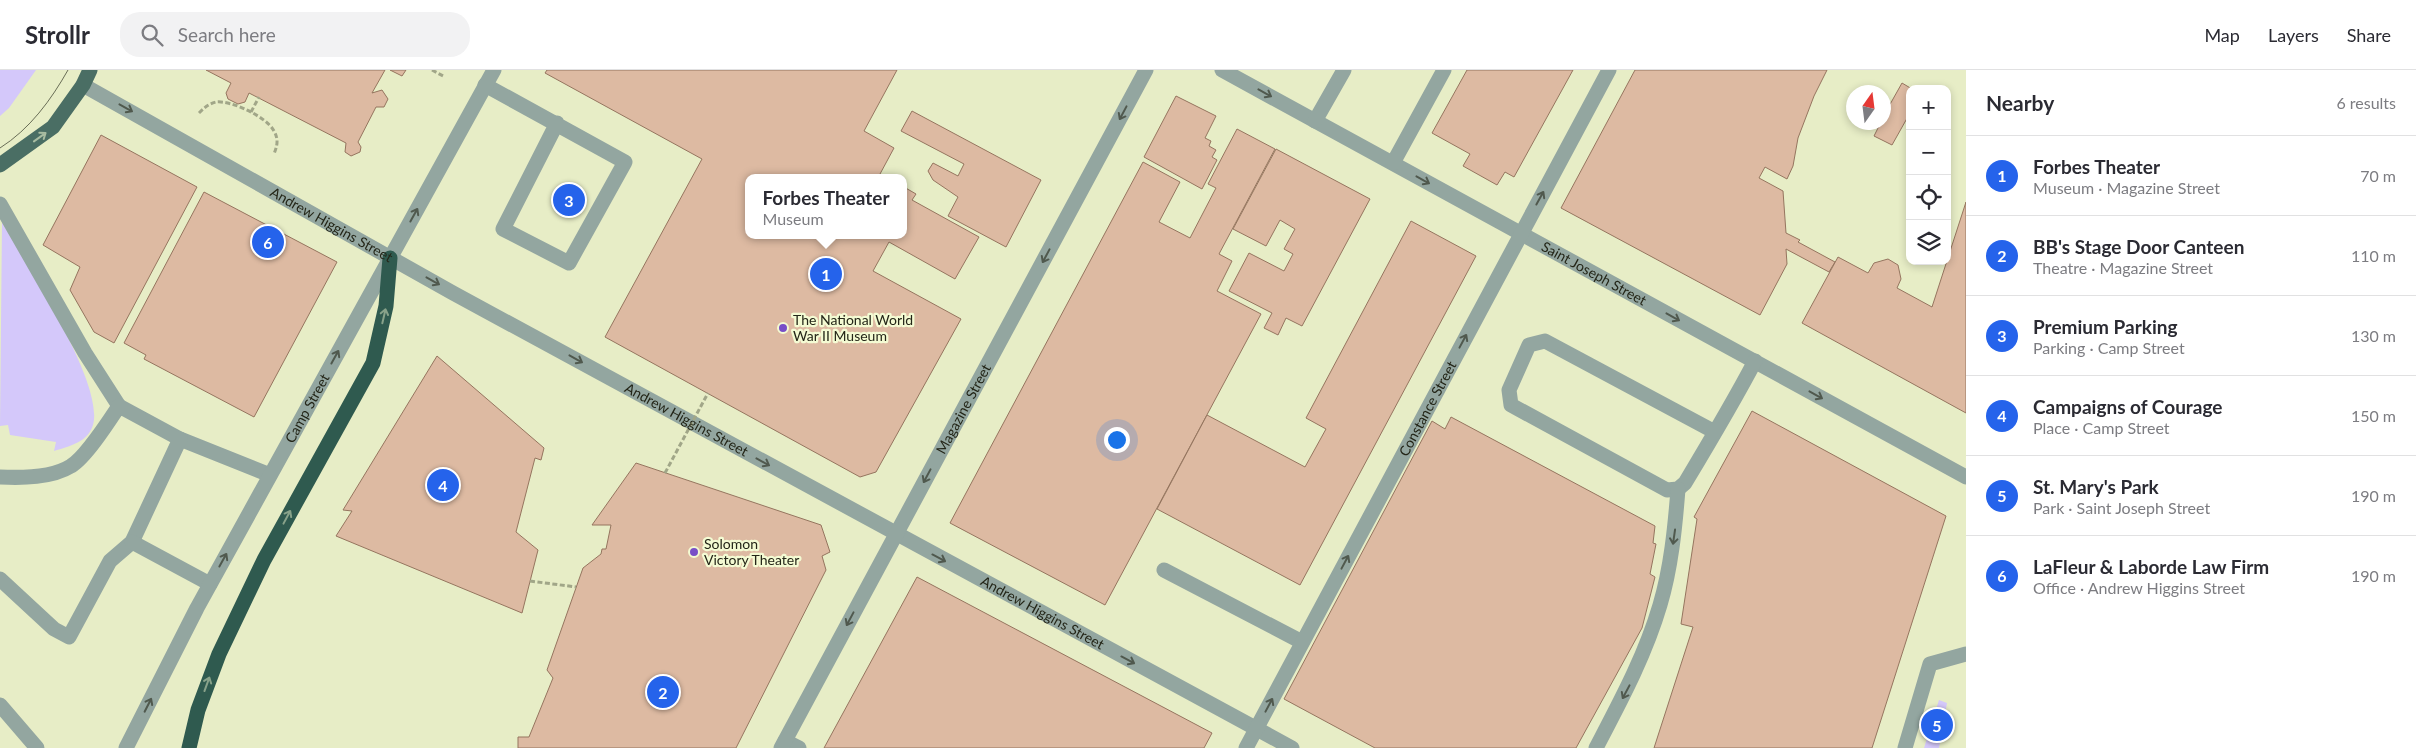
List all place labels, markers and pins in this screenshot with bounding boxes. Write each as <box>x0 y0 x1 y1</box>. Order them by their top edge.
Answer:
pin: 3 <box>553 181 585 219</box>
pin: 6 <box>252 223 284 261</box>
pin: 1 <box>810 255 842 293</box>
place label: The National World War II Museum <box>793 311 913 344</box>
marker: The National World War II Museum <box>777 322 789 334</box>
pin: 4 <box>427 466 459 504</box>
place label: Solomon Victory Theater <box>704 535 799 568</box>
marker: Solomon Victory Theater <box>688 546 700 558</box>
pin: 2 <box>647 673 679 711</box>
pin: 5 <box>1921 706 1953 744</box>

